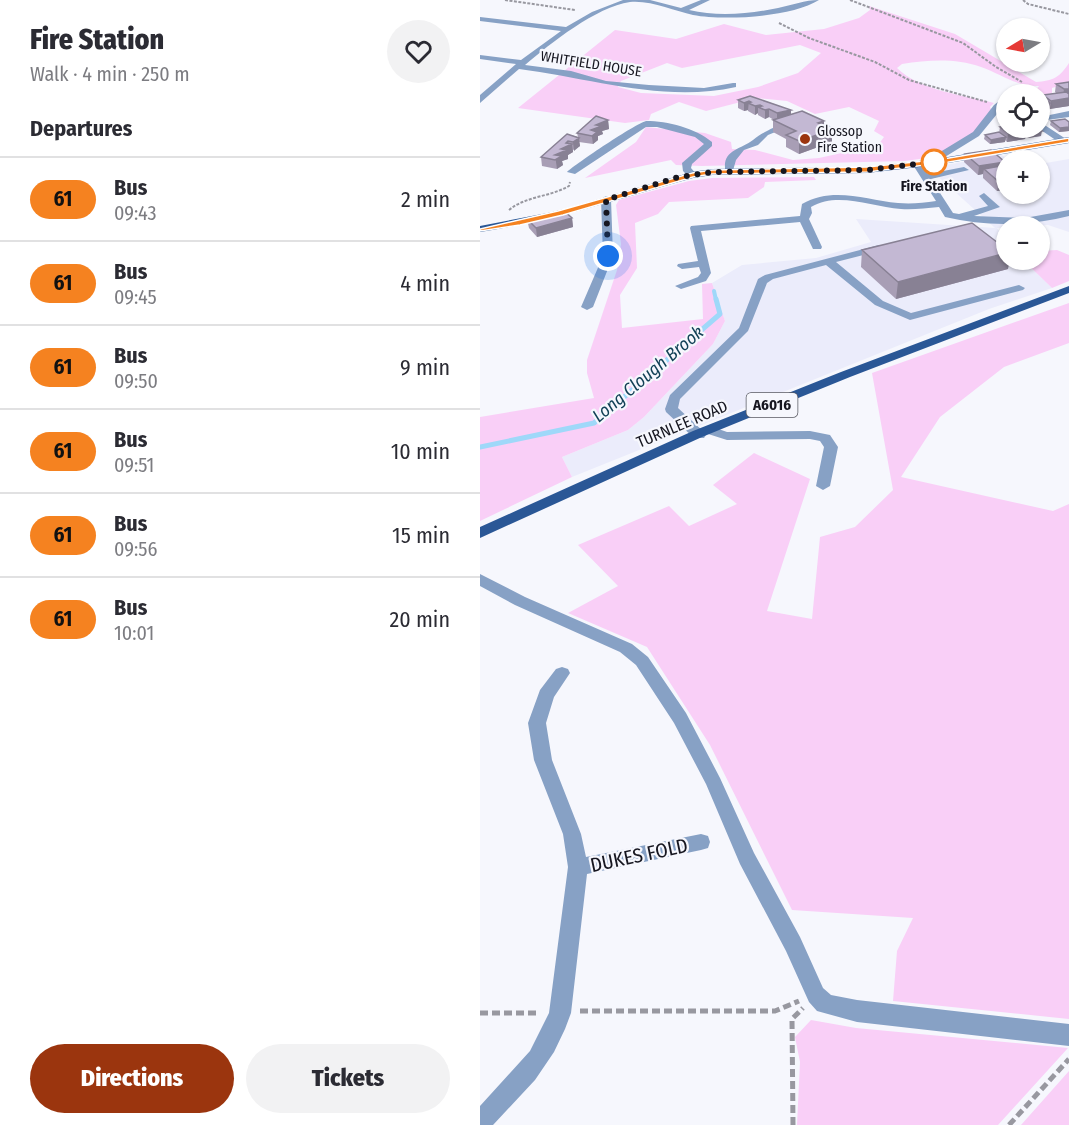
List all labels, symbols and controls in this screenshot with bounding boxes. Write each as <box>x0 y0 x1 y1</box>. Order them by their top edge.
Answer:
north arrow <box>996 18 1050 72</box>
map controls <box>996 18 1050 270</box>
button: heart <box>387 20 450 83</box>
text: Fire Station <box>30 23 164 56</box>
street label: WHITFIELD HOUSE <box>539 48 643 80</box>
text: Walk · 4 min · 250 m <box>30 62 190 86</box>
button: locate <box>996 84 1050 138</box>
text: Departures <box>30 115 132 142</box>
place label: Glossop Fire Station <box>817 123 882 156</box>
marker: Glossop Fire Station <box>798 132 812 146</box>
marker: Fire Station <box>921 149 947 175</box>
button: + <box>996 150 1050 204</box>
text: Bus <box>114 174 147 201</box>
place label: Fire Station <box>901 178 967 195</box>
text: 61 <box>54 186 72 212</box>
text: 2 min <box>401 186 450 213</box>
text: 09:43 <box>114 201 157 225</box>
button: − <box>996 216 1050 270</box>
your location <box>593 241 623 271</box>
text: Bus <box>114 258 147 285</box>
text: 61 <box>54 270 72 296</box>
text: 4 min <box>400 270 450 297</box>
text: 09:45 <box>114 285 157 309</box>
water label: Long Clough Brook <box>588 321 708 427</box>
text: Bus <box>114 342 147 369</box>
text: 61 <box>54 354 72 380</box>
text: 9 min <box>400 354 450 381</box>
text: 09:50 <box>114 369 158 393</box>
road number: A6016 <box>746 393 798 417</box>
street label: TURNLEE ROAD <box>634 396 730 452</box>
text: Bus <box>114 426 147 453</box>
text: 61 <box>54 438 72 464</box>
text: 10 min <box>391 438 450 465</box>
text: 09:51 <box>114 453 154 477</box>
text: Bus <box>114 510 147 537</box>
text: 61 <box>54 522 72 548</box>
text: 15 min <box>392 522 450 549</box>
text: 09:56 <box>114 537 157 561</box>
text: Bus <box>114 594 147 621</box>
text: 61 <box>54 606 72 632</box>
text: 20 min <box>390 606 450 633</box>
text: 10:01 <box>114 621 154 645</box>
street label: DUKES FOLD <box>588 833 690 877</box>
button: Directions <box>30 1044 234 1113</box>
button: Tickets <box>246 1044 450 1113</box>

